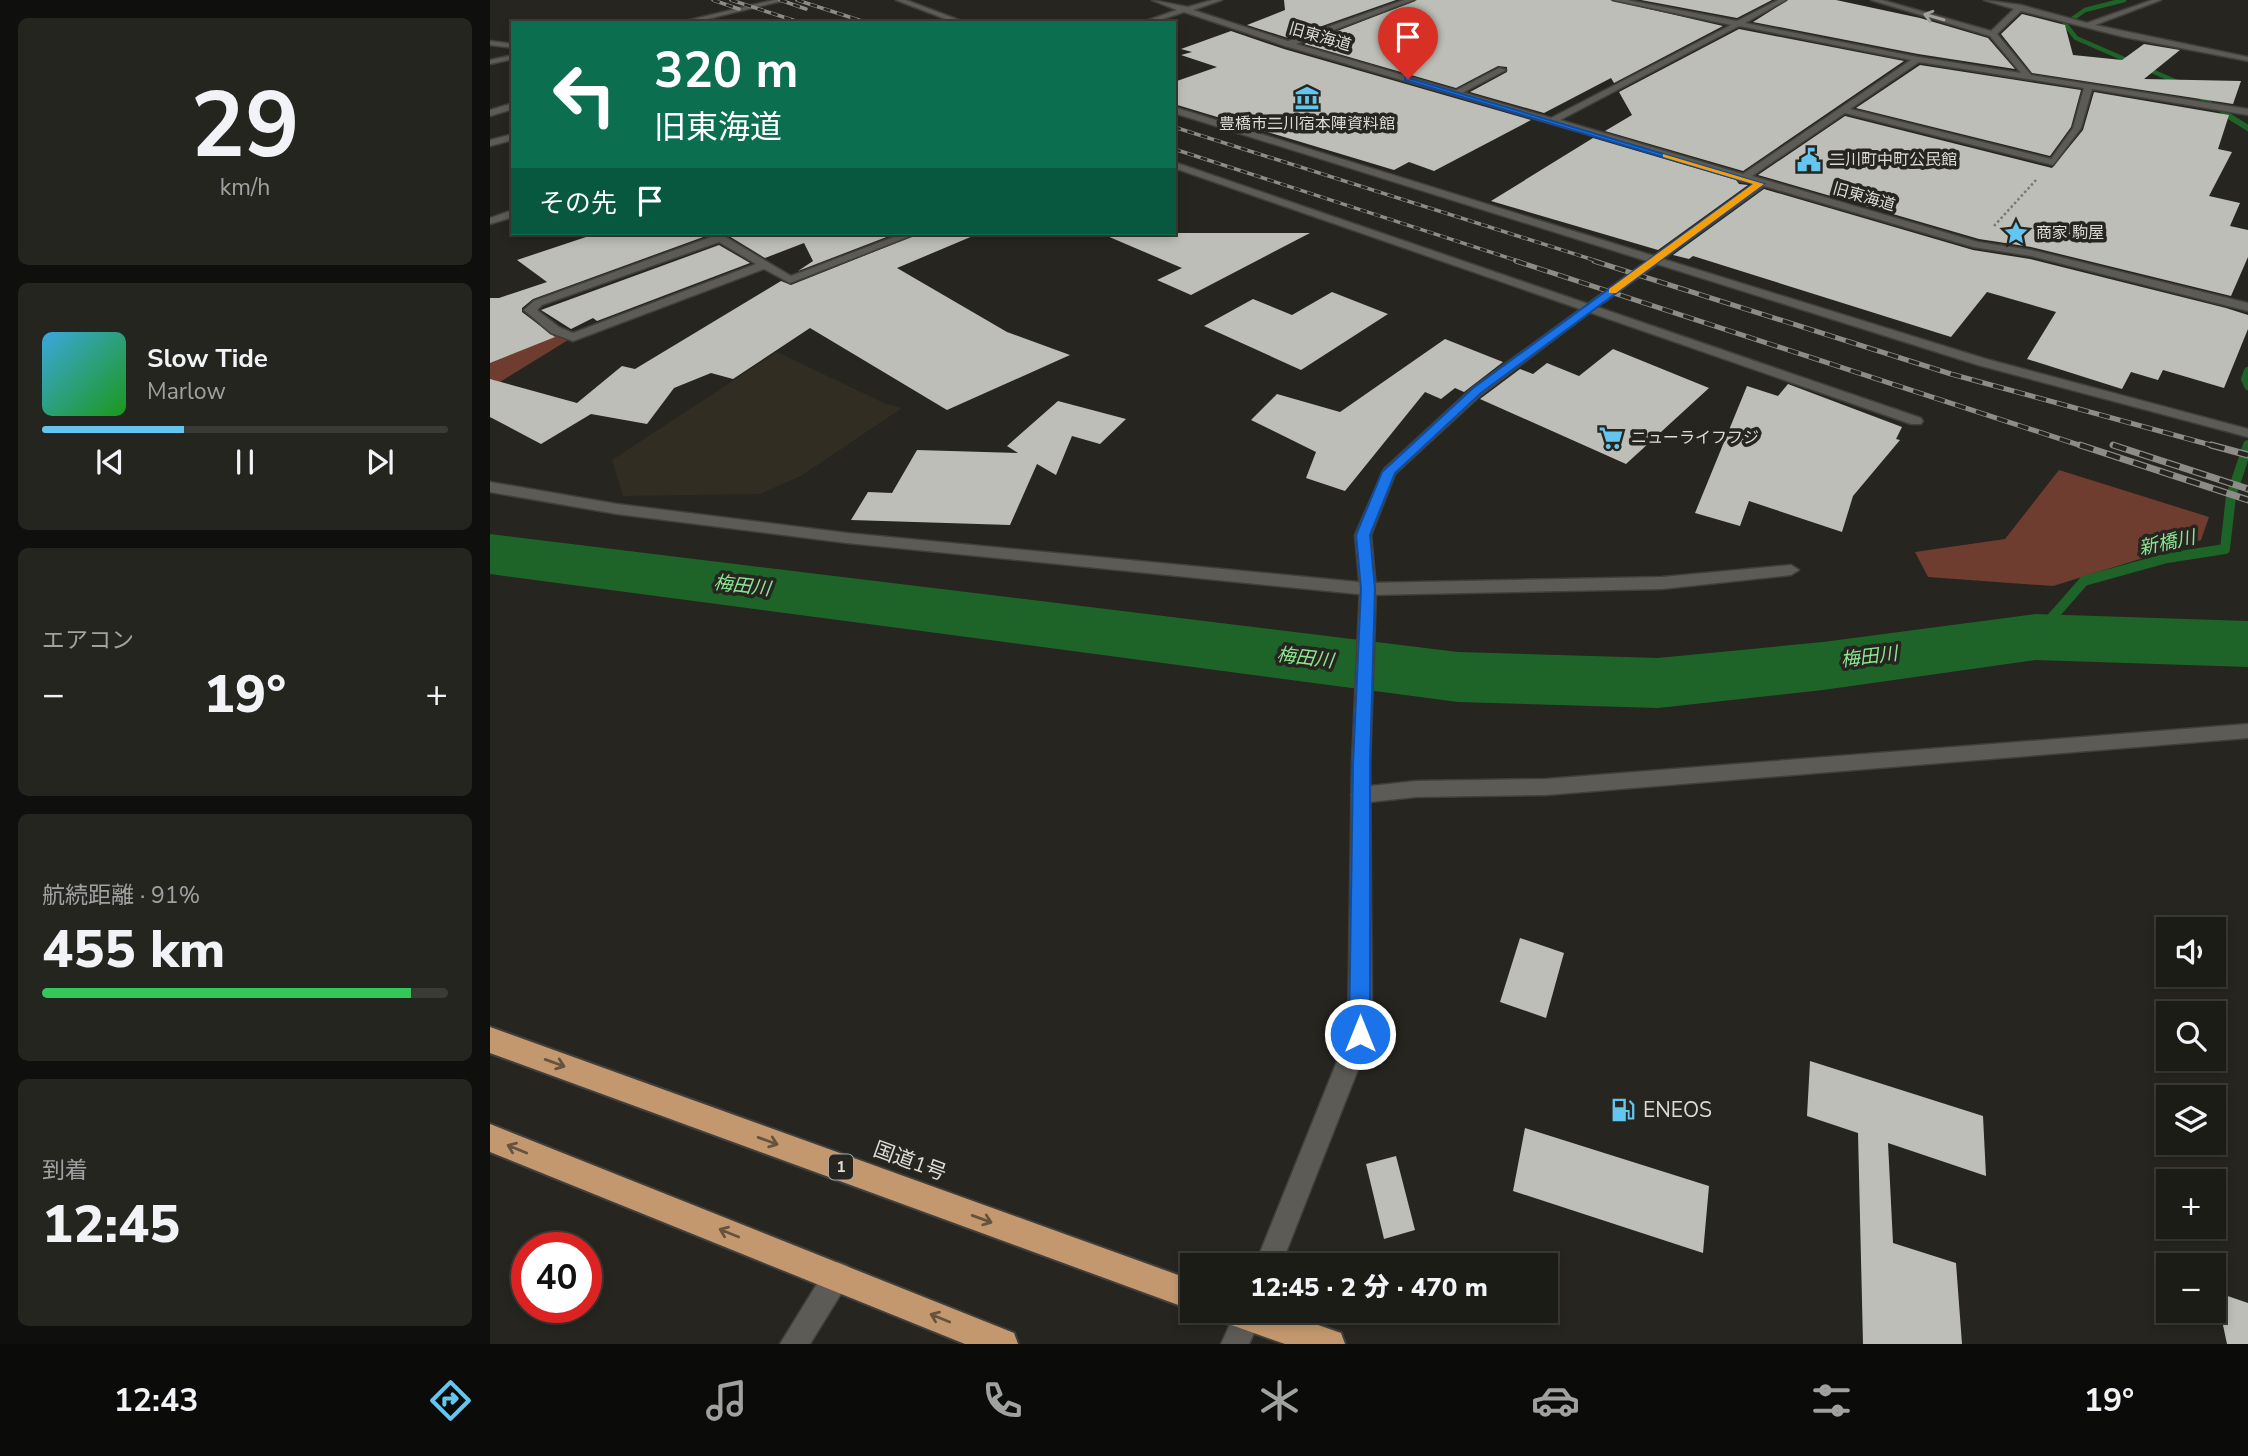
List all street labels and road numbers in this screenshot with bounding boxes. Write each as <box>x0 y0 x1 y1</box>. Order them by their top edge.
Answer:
street label: 旧東海道 <box>1286 18 1354 56</box>
street label: 旧東海道 <box>1830 178 1898 216</box>
street label: 国道1号 <box>870 1135 950 1187</box>
road number: 1 <box>829 1154 853 1180</box>

